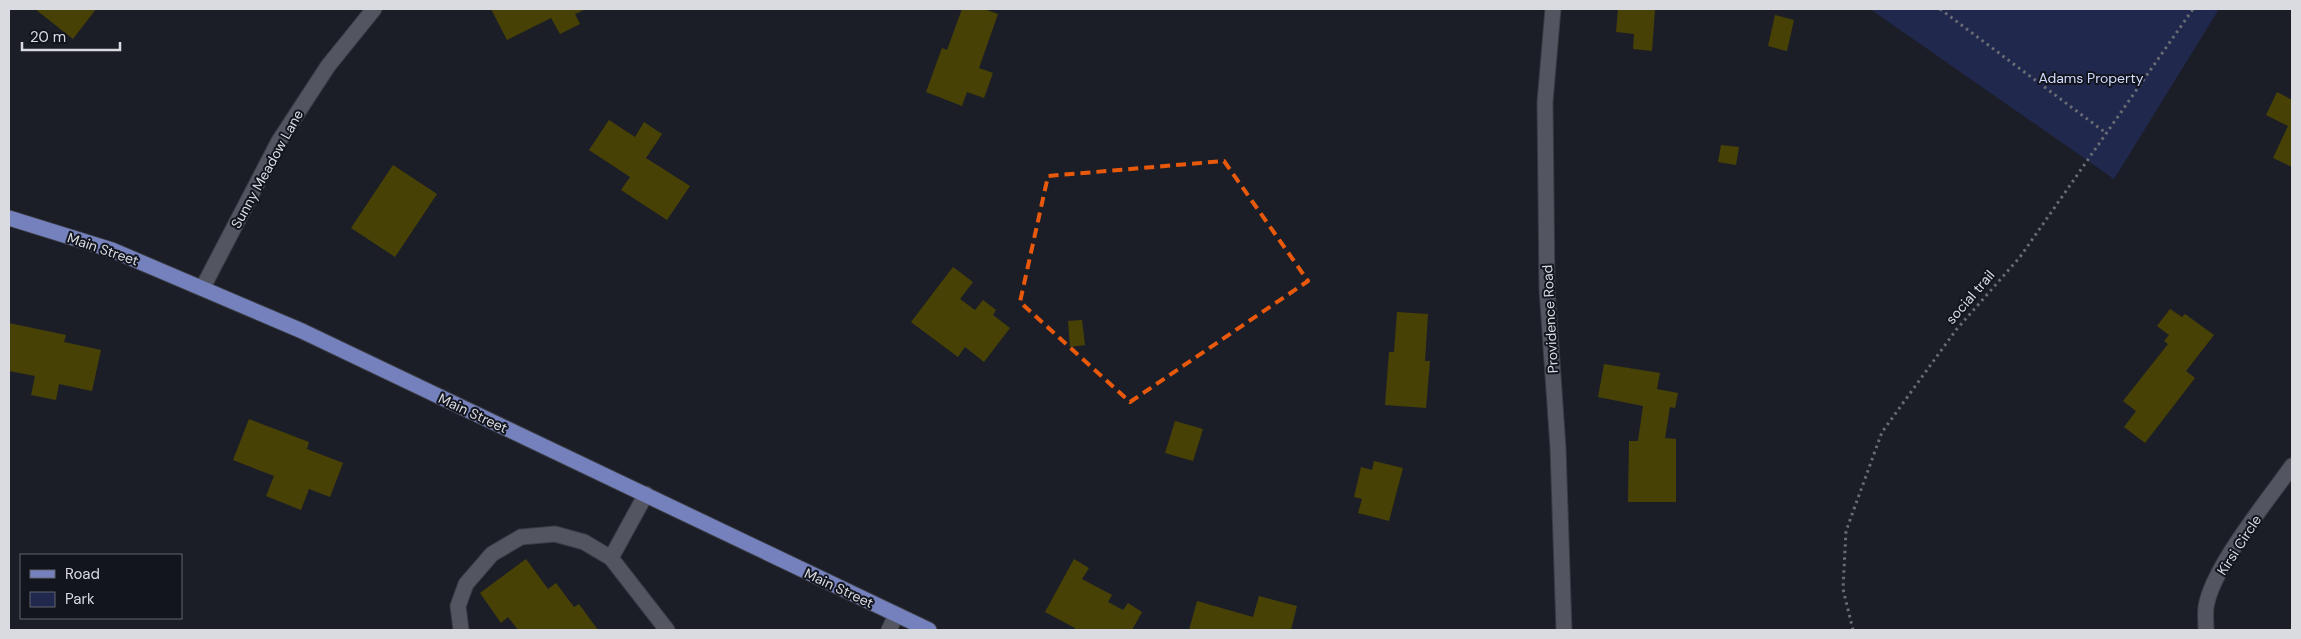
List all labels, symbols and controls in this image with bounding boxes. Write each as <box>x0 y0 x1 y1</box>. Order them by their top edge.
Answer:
scale bar <box>22 20 120 52</box>
text: 20 m <box>30 27 66 47</box>
park label: Adams Property <box>2038 69 2144 87</box>
street label: Sunny Meadow Lane <box>227 106 307 232</box>
street label: Main Street <box>65 228 141 270</box>
street label: Providence Road <box>1538 264 1562 374</box>
street label: social trail <box>1942 266 1998 328</box>
street label: Main Street <box>436 389 510 437</box>
street label: Kirsi Circle <box>2213 511 2265 579</box>
legend <box>20 554 182 619</box>
text: Road <box>65 564 100 584</box>
street label: Main Street <box>802 564 876 612</box>
text: Park <box>65 589 95 609</box>

